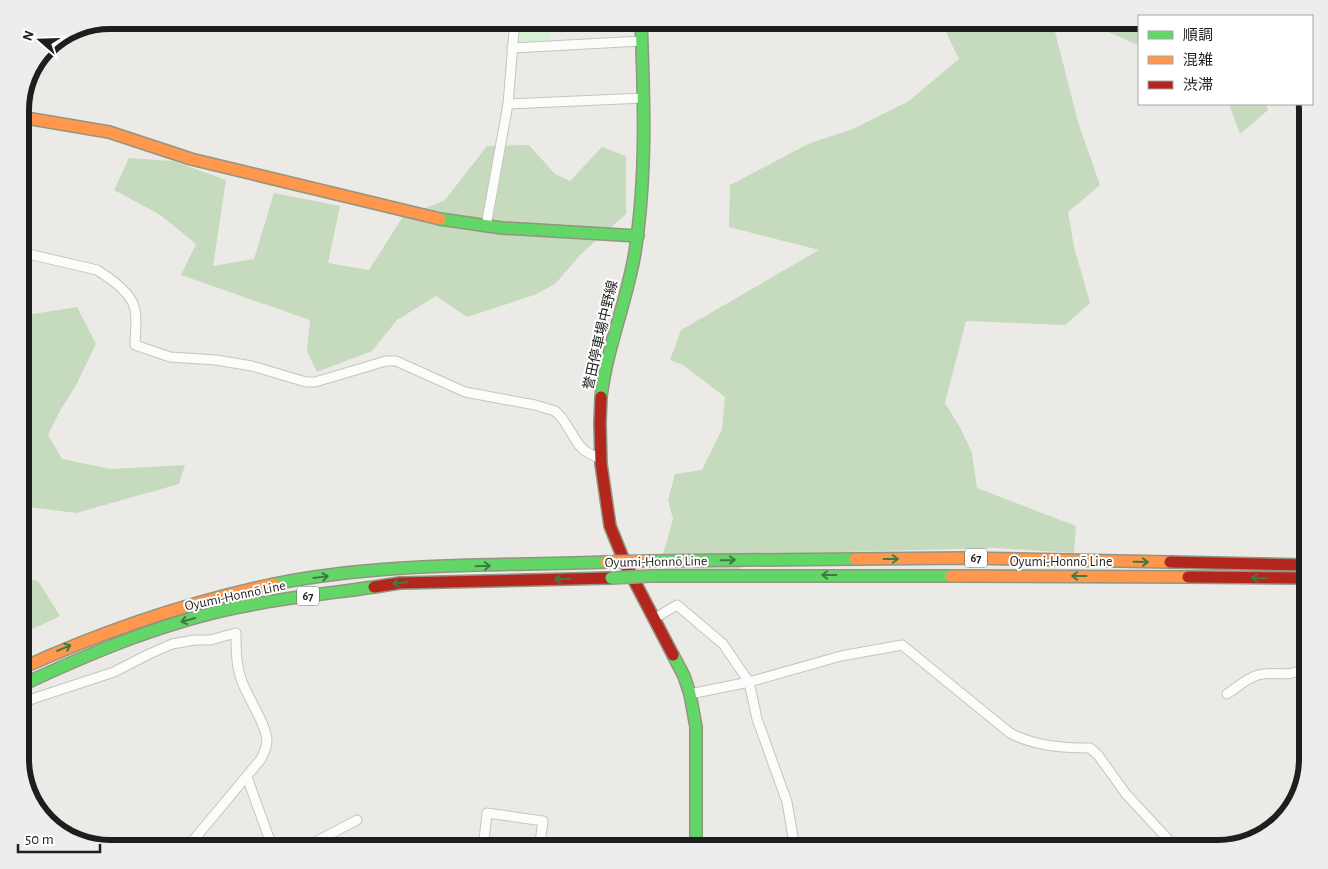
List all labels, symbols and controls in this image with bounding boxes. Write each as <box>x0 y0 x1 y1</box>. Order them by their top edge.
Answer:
north arrow <box>15 15 65 65</box>
legend <box>1138 15 1313 105</box>
text: 順調 <box>1183 28 1213 43</box>
text: N <box>20 29 37 43</box>
text: 混雑 <box>1183 52 1213 68</box>
text: 渋滞 <box>1183 77 1213 93</box>
street label: 誉田停車場中野線 <box>581 279 620 391</box>
road number: 67 <box>965 548 987 568</box>
street label: Oyumi-Honnō Line <box>605 554 708 570</box>
one-way arrow <box>882 554 899 564</box>
one-way arrow <box>720 555 736 565</box>
street label: Oyumi-Honnō Line <box>1010 555 1112 569</box>
one-way arrow <box>1132 557 1149 567</box>
one-way arrow <box>475 562 491 571</box>
one-way arrow <box>822 570 838 580</box>
one-way arrow <box>313 571 329 581</box>
one-way arrow <box>1072 571 1088 581</box>
one-way arrow <box>1251 573 1267 582</box>
one-way arrow <box>555 574 571 584</box>
street label: Oyumi-Honnō Line <box>184 578 287 614</box>
one-way arrow <box>392 578 408 588</box>
road number: 67 <box>297 586 319 606</box>
one-way arrow <box>181 616 197 626</box>
one-way arrow <box>56 643 71 653</box>
scale bar <box>18 822 100 854</box>
text: 50 m <box>25 832 54 847</box>

